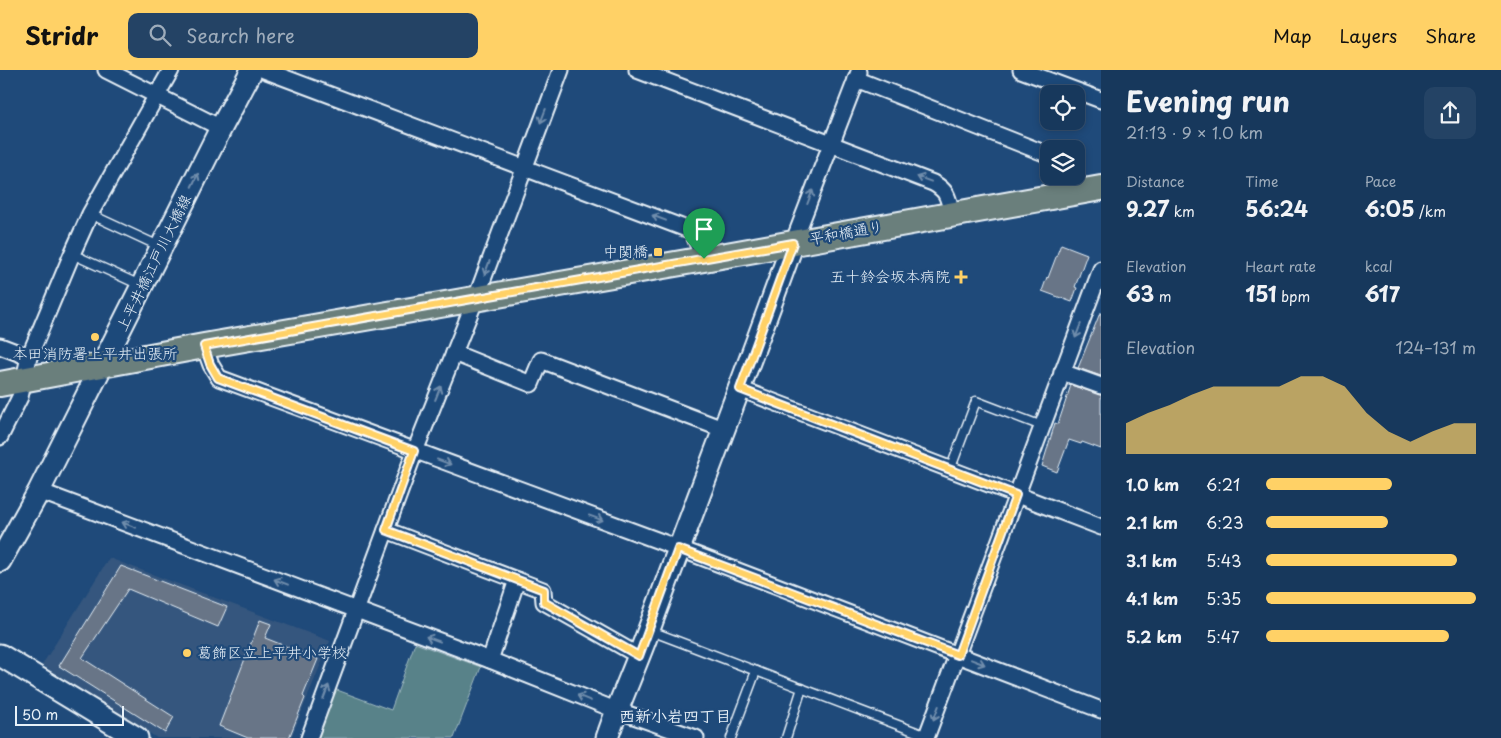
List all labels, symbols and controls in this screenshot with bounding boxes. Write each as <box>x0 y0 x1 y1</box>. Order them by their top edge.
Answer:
search box <box>128 13 478 58</box>
text: Stridr <box>25 17 98 53</box>
icon: search <box>146 21 174 49</box>
text: Search here <box>186 21 295 49</box>
text: Map <box>1273 22 1312 49</box>
text: Layers <box>1340 22 1397 49</box>
text: Share <box>1425 22 1476 49</box>
text: Evening run <box>1126 79 1290 122</box>
map controls <box>1040 85 1085 185</box>
button: locate <box>1040 85 1085 130</box>
button: share <box>1424 87 1476 139</box>
one-way arrow <box>538 107 547 123</box>
text: 21:13 · 9 × 1.0 km <box>1126 120 1263 144</box>
button: layers <box>1040 140 1085 185</box>
text: Distance <box>1126 171 1185 192</box>
text: Time <box>1245 171 1278 192</box>
text: Pace <box>1365 171 1396 192</box>
one-way arrow <box>190 173 200 188</box>
one-way arrow <box>917 174 932 183</box>
street label: 上平井橋江戸川大橋線 <box>109 190 196 335</box>
one-way arrow <box>806 190 815 206</box>
text: 9.27 <box>1126 192 1169 224</box>
text: 56:24 <box>1245 192 1308 224</box>
text: 6:05 <box>1365 192 1415 224</box>
text: km <box>1169 201 1195 222</box>
text: /km <box>1415 201 1446 222</box>
pin <box>683 208 725 259</box>
one-way arrow <box>652 213 667 222</box>
street label: 平和橋通り <box>807 214 885 249</box>
icon: arrive <box>690 215 718 243</box>
place label: 中関橋 <box>603 239 648 262</box>
marker: 中関橋 <box>652 246 664 258</box>
text: Elevation <box>1126 256 1186 277</box>
text: Heart rate <box>1245 256 1316 277</box>
text: kcal <box>1365 256 1393 277</box>
one-way arrow <box>482 260 491 275</box>
place label: 五十鈴会坂本病院 <box>830 264 950 287</box>
marker: 五十鈴会坂本病院 <box>954 270 968 284</box>
text: 63 <box>1126 277 1154 309</box>
text: 151 <box>1245 277 1277 309</box>
text: 617 <box>1365 277 1400 309</box>
text: m <box>1154 286 1172 307</box>
text: bpm <box>1277 286 1310 307</box>
one-way arrow <box>1072 323 1081 338</box>
marker: 本田消防署上平井出張所 <box>89 331 101 343</box>
text: Elevation <box>1126 335 1195 359</box>
text: 124–131 m <box>1396 335 1476 359</box>
place label: 本田消防署上平井出張所 <box>12 341 178 364</box>
one-way arrow <box>434 386 443 401</box>
one-way arrow <box>436 458 451 467</box>
text: 1.0 km <box>1126 472 1179 496</box>
text: 6:21 <box>1206 472 1240 496</box>
text: 2.1 km <box>1126 510 1178 534</box>
text: 6:23 <box>1206 510 1243 534</box>
one-way arrow <box>588 514 604 523</box>
one-way arrow <box>121 520 137 529</box>
text: 3.1 km <box>1126 548 1177 572</box>
text: 5:43 <box>1206 548 1242 572</box>
one-way arrow <box>273 577 289 586</box>
text: 4.1 km <box>1126 586 1178 610</box>
text: 5:35 <box>1206 586 1241 610</box>
text: 5.2 km <box>1126 624 1182 648</box>
text: 5:47 <box>1206 624 1240 648</box>
one-way arrow <box>426 634 441 643</box>
place label: 葛飾区立上平井小学校 <box>197 640 347 663</box>
marker: 葛飾区立上平井小学校 <box>181 647 193 659</box>
one-way arrow <box>970 659 985 668</box>
one-way arrow <box>322 685 331 701</box>
one-way arrow <box>577 692 592 701</box>
scale bar <box>15 703 124 726</box>
district label: 西新小岩四丁目 <box>619 703 731 727</box>
text: 50 m <box>22 704 58 725</box>
one-way arrow <box>931 704 940 720</box>

